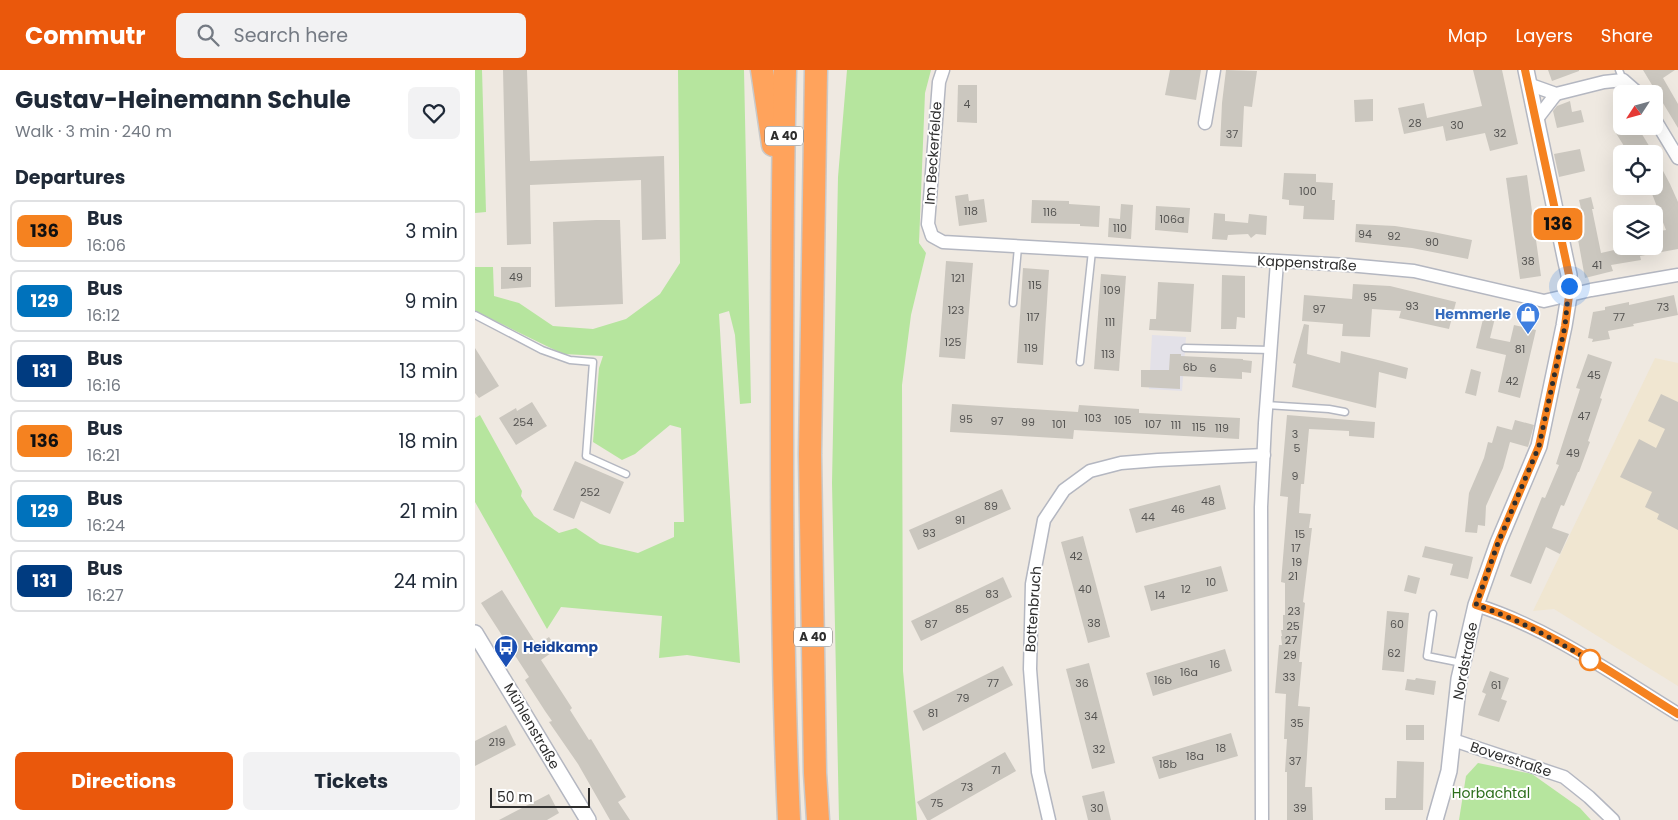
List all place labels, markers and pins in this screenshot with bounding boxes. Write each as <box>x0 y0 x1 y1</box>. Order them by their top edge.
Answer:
shop icon: Hemmerle <box>1515 301 1541 335</box>
place label: Hemmerle <box>1435 304 1511 324</box>
bus stop icon: Heidkamp <box>493 634 519 668</box>
place label: Heidkamp <box>523 637 598 657</box>
unlabelled marker <box>1579 649 1601 671</box>

